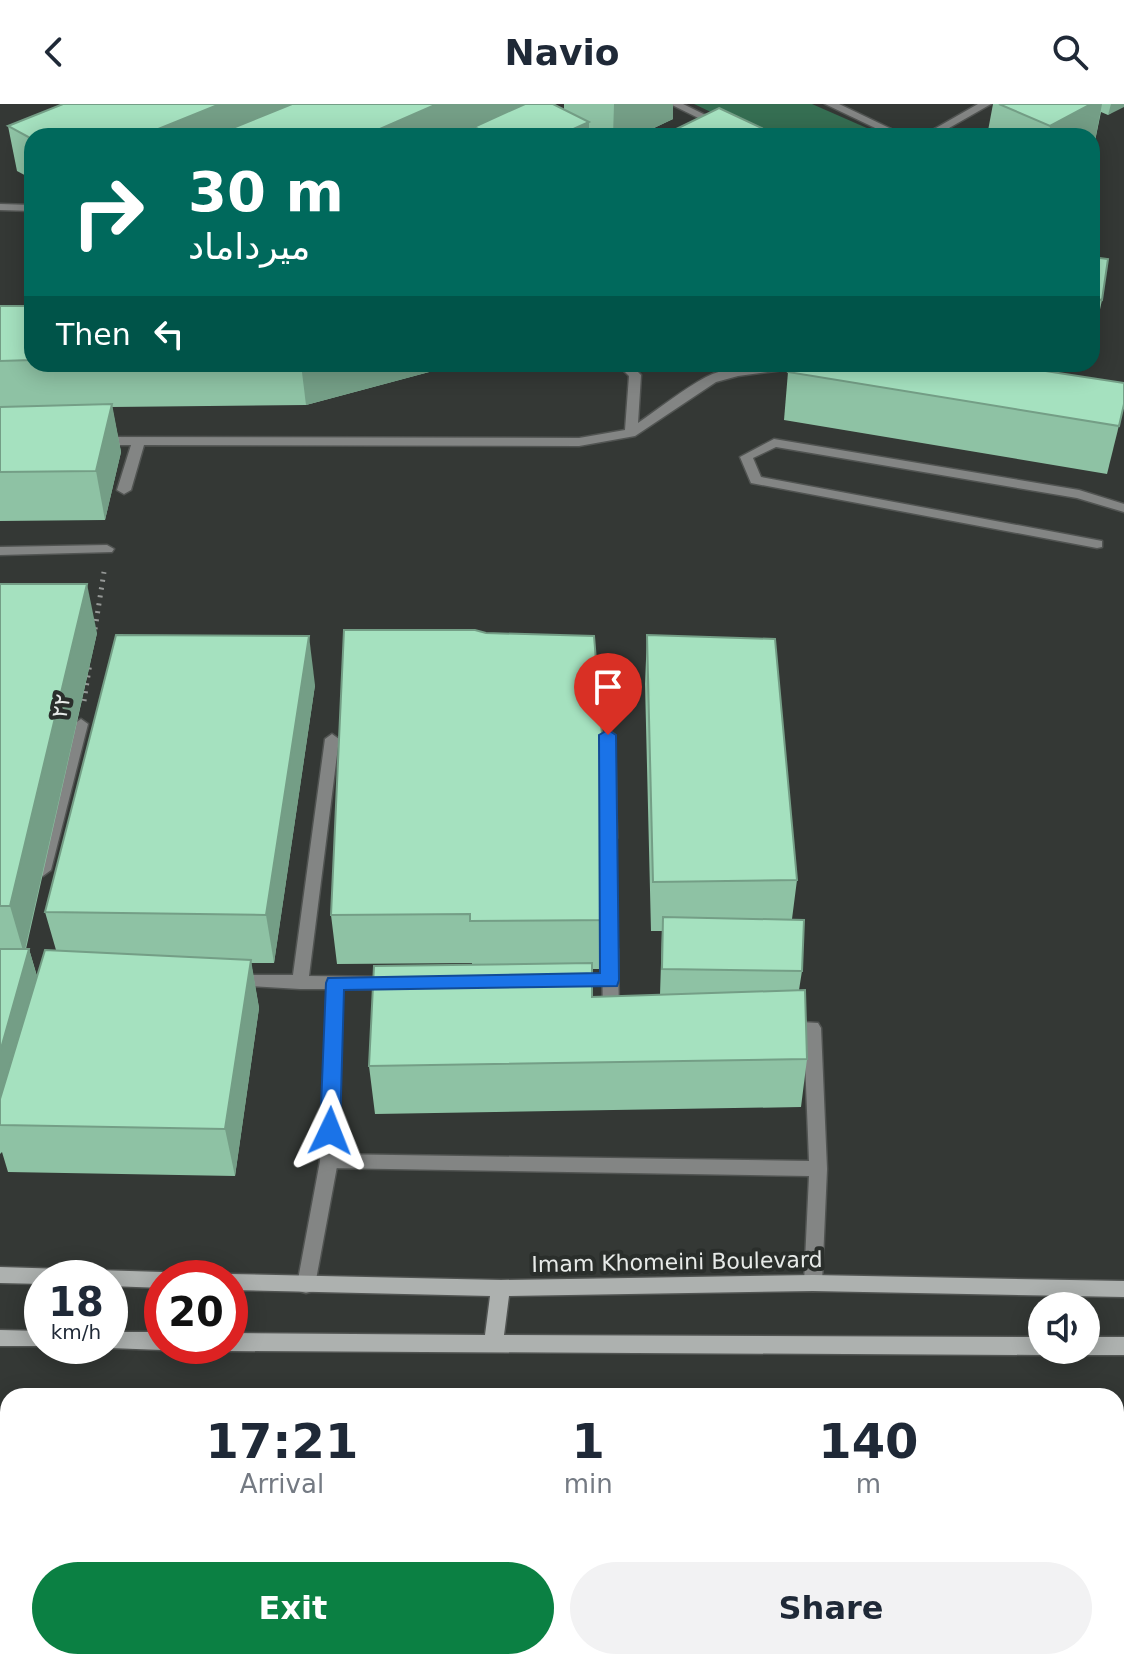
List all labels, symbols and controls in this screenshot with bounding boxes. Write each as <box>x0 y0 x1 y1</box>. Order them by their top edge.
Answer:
icon: back <box>32 30 76 74</box>
icon: search <box>1048 30 1092 74</box>
text: Navio <box>505 32 619 73</box>
text: 30 m <box>188 159 344 224</box>
icon: right <box>56 160 160 264</box>
text: میرداماد <box>188 226 310 267</box>
icon: left <box>147 312 191 356</box>
text: Then <box>56 317 131 352</box>
pin <box>574 653 642 735</box>
icon: arrive <box>586 665 630 709</box>
street label: ۲۲ <box>47 692 75 720</box>
position arrow <box>288 1089 372 1173</box>
street label: Imam Khomeini Boulevard <box>531 1247 823 1277</box>
speed limit sign: 20 <box>144 1260 248 1364</box>
text: 18 <box>48 1279 104 1325</box>
map controls <box>1028 1292 1100 1364</box>
button: sound <box>1028 1292 1100 1364</box>
text: km/h <box>51 1320 101 1344</box>
text: 17:21 <box>205 1413 358 1469</box>
text: 1 <box>572 1413 605 1469</box>
text: 140 <box>818 1413 918 1469</box>
text: Arrival <box>240 1469 324 1499</box>
text: min <box>564 1469 613 1499</box>
text: m <box>856 1469 881 1499</box>
button: Exit <box>32 1562 554 1654</box>
button: Share <box>570 1562 1092 1654</box>

